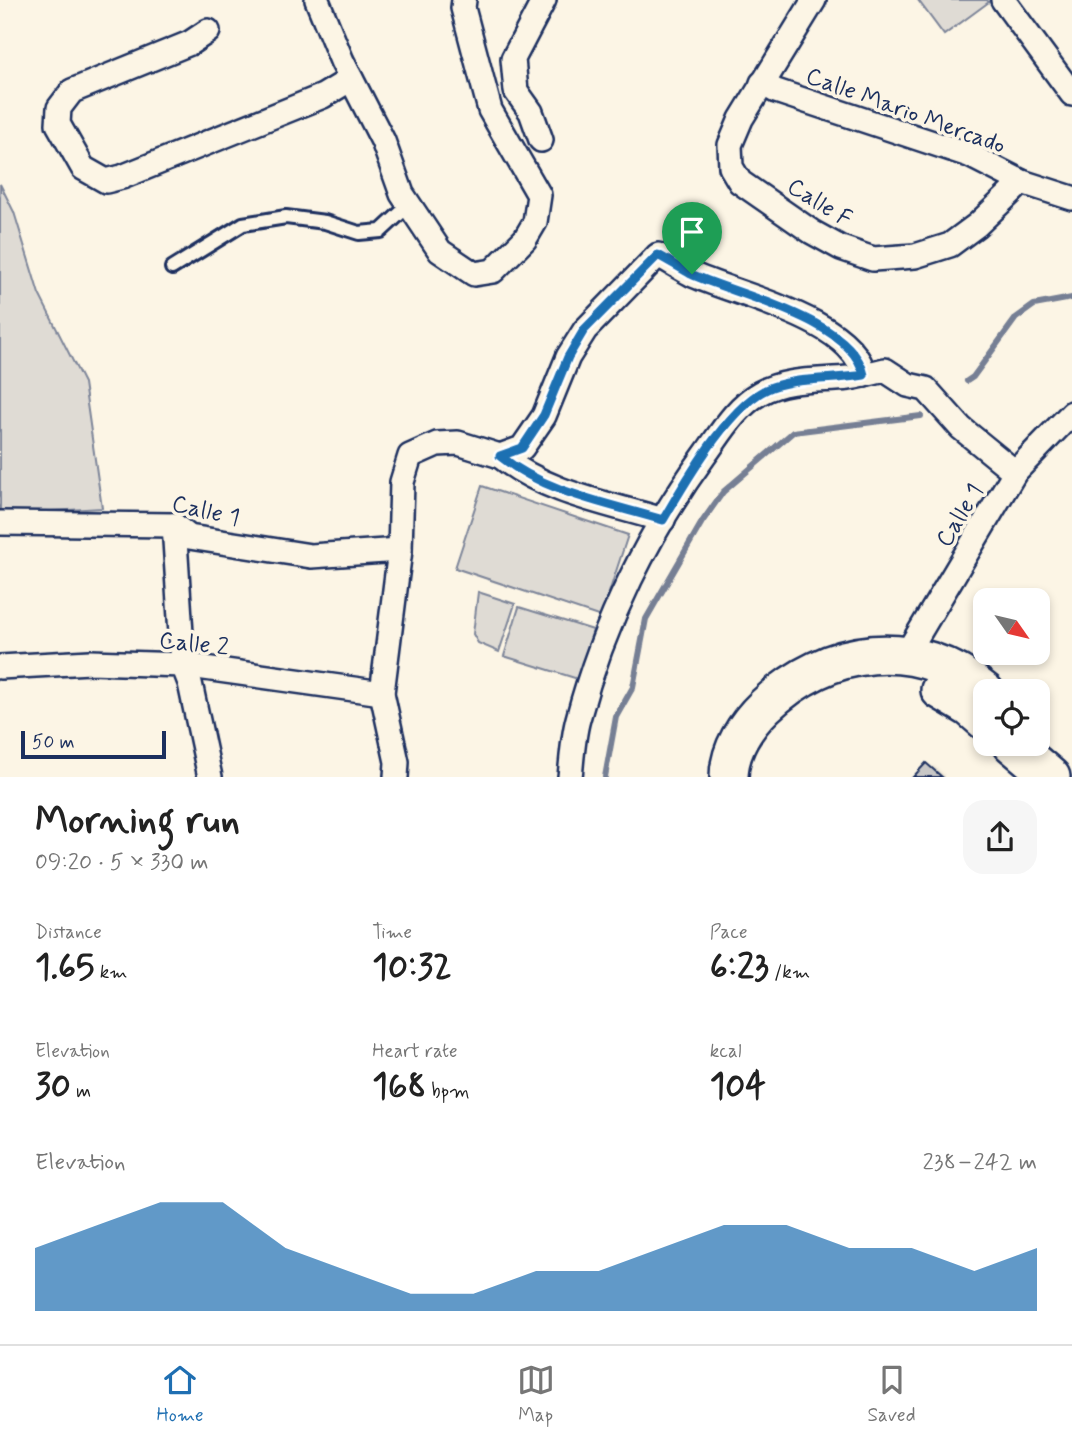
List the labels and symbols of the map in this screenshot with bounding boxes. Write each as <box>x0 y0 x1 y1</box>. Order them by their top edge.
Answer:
street label: Calle Mario Mercado <box>802 61 1009 162</box>
street label: Calle F <box>781 171 857 235</box>
pin <box>662 202 722 274</box>
street label: Calle 1 <box>929 478 991 553</box>
street label: Calle 1 <box>169 489 243 534</box>
north arrow <box>973 588 1050 665</box>
street label: Calle 2 <box>157 625 230 664</box>
scale bar <box>21 728 166 760</box>

